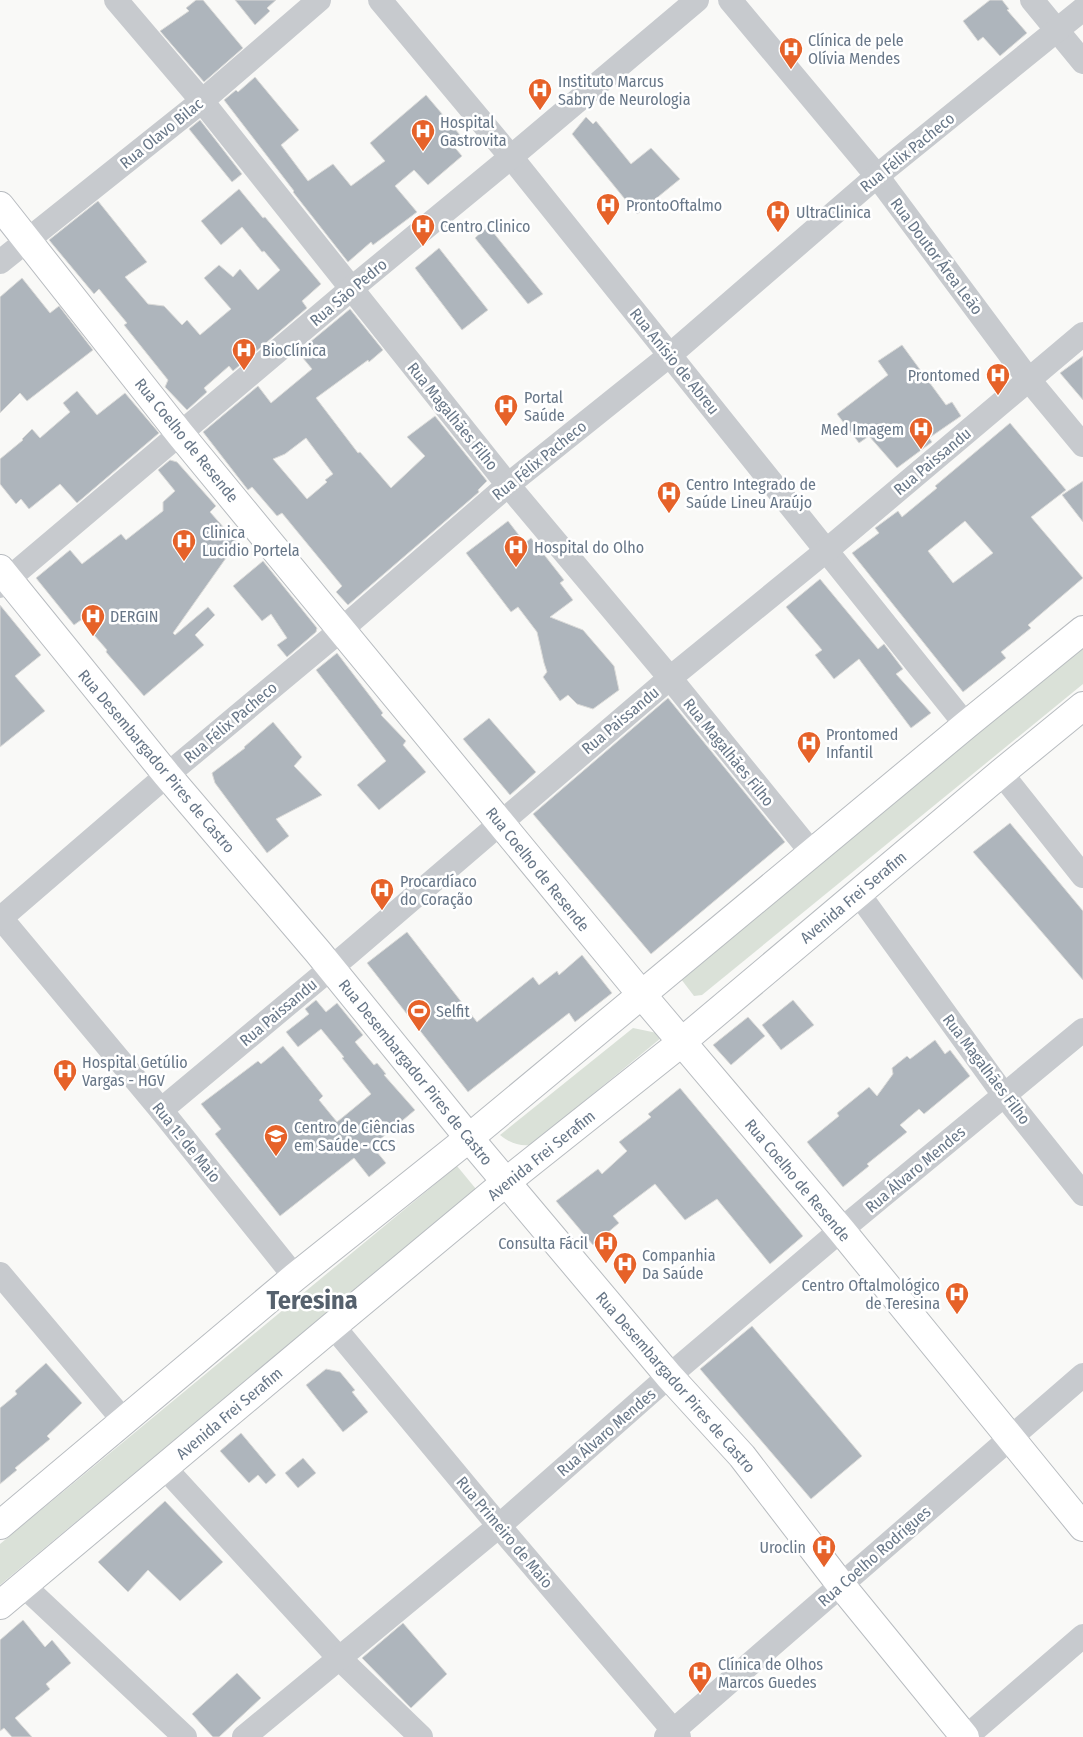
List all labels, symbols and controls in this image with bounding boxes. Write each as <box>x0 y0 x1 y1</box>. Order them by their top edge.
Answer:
place label: Clínica de pele Olívia Mendes <box>808 31 904 68</box>
hospital icon: Clínica de pele Olívia Mendes <box>778 36 804 70</box>
place label: Instituto Marcus Sabry de Neurologia <box>558 72 691 109</box>
hospital icon: Instituto Marcus Sabry de Neurologia <box>527 77 553 111</box>
street label: Rua Olavo Bilac <box>116 94 207 173</box>
street label: Rua Félix Pacheco <box>856 109 958 196</box>
place label: Hospital Gastrovita <box>440 113 507 150</box>
hospital icon: Hospital Gastrovita <box>410 118 436 152</box>
hospital icon: ProntoOftalmo <box>595 192 621 226</box>
street label: Rua Doutor Área Leão <box>887 194 987 318</box>
place label: ProntoOftalmo <box>626 196 722 215</box>
hospital icon: UltraClinica <box>765 199 791 233</box>
place label: UltraClinica <box>796 203 871 222</box>
hospital icon: Centro Clinico <box>410 213 436 247</box>
place label: Centro Clinico <box>440 217 530 236</box>
street label: Rua São Pedro <box>306 255 391 330</box>
street label: Rua Anísio de Abreu <box>626 304 723 418</box>
hospital icon: BioClínica <box>231 337 257 371</box>
place label: BioClínica <box>262 341 327 360</box>
street label: Rua Magalhães Filho <box>403 359 502 474</box>
hospital icon: Prontomed <box>985 362 1011 396</box>
place label: Prontomed <box>908 366 980 385</box>
street label: Rua Coelho de Resende <box>131 375 242 506</box>
place label: Portal Saúde <box>524 388 565 425</box>
hospital icon: Portal Saúde <box>493 393 519 427</box>
hospital icon: Med Imagem <box>908 416 934 450</box>
street label: Rua Félix Pacheco <box>488 417 590 504</box>
place label: Med Imagem <box>821 420 904 439</box>
street label: Rua Paissandu <box>890 424 975 499</box>
place label: Centro Integrado de Saúde Lineu Araújo <box>686 475 816 512</box>
hospital icon: Centro Integrado de Saúde Lineu Araújo <box>656 480 682 514</box>
place label: Clinica Lucidio Portela <box>202 523 300 560</box>
hospital icon: Clinica Lucidio Portela <box>171 528 197 562</box>
hospital icon: Hospital do Olho <box>503 534 529 568</box>
place label: Hospital do Olho <box>534 538 644 557</box>
hospital icon: DERGIN <box>80 603 106 637</box>
place label: DERGIN <box>110 607 158 626</box>
street label: Rua Desembargador Pires de Castro <box>74 666 239 857</box>
street label: Rua Félix Pacheco <box>180 678 281 767</box>
street label: Rua Paissandu <box>578 683 663 758</box>
street label: Rua Magalhães Filho <box>679 695 778 810</box>
place label: Prontomed Infantil <box>826 725 898 762</box>
hospital icon: Prontomed Infantil <box>796 730 822 764</box>
street label: Rua Coelho de Resende <box>482 804 593 935</box>
street label: Avenida Frei Serafim <box>796 847 910 947</box>
place label: Procardíaco do Coração <box>400 872 477 909</box>
hospital icon: Procardíaco do Coração <box>369 877 395 911</box>
street label: Rua Paissandu <box>236 975 321 1050</box>
street label: Rua Desembargador Pires de Castro <box>335 976 496 1169</box>
sports icon: Selfit <box>406 998 432 1032</box>
place label: Selfit <box>436 1002 470 1021</box>
street label: Rua Magalhães Filho <box>939 1010 1034 1128</box>
place label: Hospital Getúlio Vargas - HGV <box>82 1053 188 1090</box>
hospital icon: Hospital Getúlio Vargas - HGV <box>52 1058 78 1092</box>
street label: Rua 1º de Maio <box>148 1098 225 1186</box>
street label: Avenida Frei Serafim <box>484 1106 599 1205</box>
street label: Rua Coelho de Resende <box>741 1115 854 1245</box>
place label: Centro de Ciências em Saúde - CCS <box>294 1118 415 1155</box>
street label: Rua Álvaro Mendes <box>862 1122 969 1217</box>
school or university icon: Centro de Ciências em Saúde - CCS <box>263 1123 289 1157</box>
hospital icon: Consulta Fácil <box>593 1230 619 1264</box>
place label: Consulta Fácil <box>498 1234 588 1253</box>
place label: Companhia Da Saúde <box>642 1246 716 1283</box>
hospital icon: Companhia Da Saúde <box>612 1251 638 1285</box>
place label: Centro Oftalmológico de Teresina <box>802 1276 940 1313</box>
hospital icon: Centro Oftalmológico de Teresina <box>944 1281 970 1315</box>
district label: Teresina <box>266 1285 358 1316</box>
street label: Rua Desembargador Pires de Castro <box>592 1288 759 1477</box>
street label: Avenida Frei Serafim <box>172 1363 286 1463</box>
street label: Rua Álvaro Mendes <box>553 1384 660 1480</box>
street label: Rua Primeiro de Maio <box>452 1473 557 1592</box>
street label: Rua Coelho Rodrigues <box>814 1502 935 1611</box>
hospital icon: Uroclin <box>811 1534 837 1568</box>
place label: Uroclin <box>760 1538 806 1557</box>
place label: Clínica de Olhos Marcos Guedes <box>718 1655 823 1692</box>
hospital icon: Clínica de Olhos Marcos Guedes <box>687 1660 713 1694</box>

